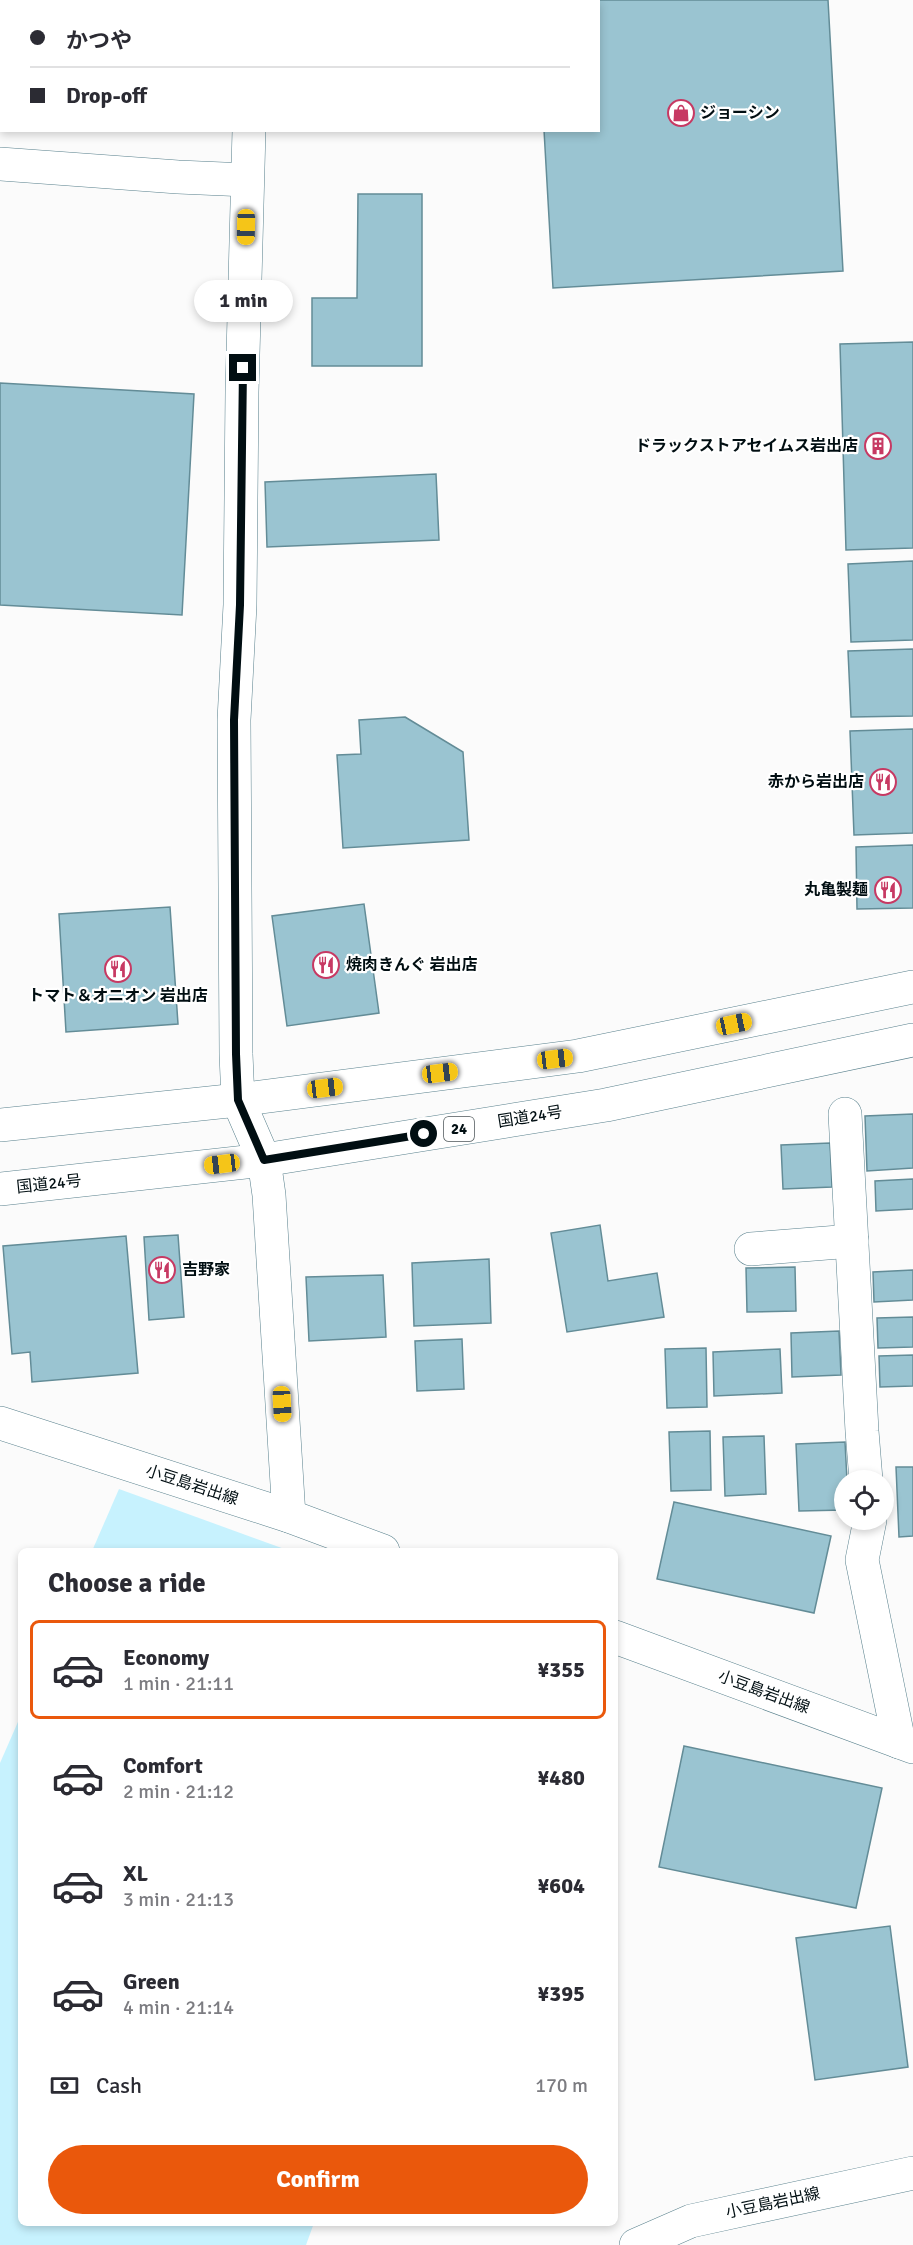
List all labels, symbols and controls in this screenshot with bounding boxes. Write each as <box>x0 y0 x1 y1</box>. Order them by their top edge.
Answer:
text: かつや <box>66 27 132 54</box>
text: Drop-off <box>66 82 147 109</box>
shop icon: ジョーシン <box>666 98 696 128</box>
place label: ジョーシン <box>700 103 780 123</box>
car <box>237 209 255 245</box>
callout: 1 min <box>194 281 292 323</box>
text: 1 min <box>219 288 268 313</box>
route end <box>229 354 256 381</box>
building icon: ドラックストアセイムス岩出店 <box>863 431 893 461</box>
place label: ドラックストアセイムス岩出店 <box>635 436 858 456</box>
restaurant icon: 赤から岩出店 <box>868 767 898 797</box>
place label: 赤から岩出店 <box>768 772 864 792</box>
restaurant icon: 丸亀製麺 <box>873 875 903 905</box>
place label: 丸亀製麺 <box>804 880 868 900</box>
restaurant icon: 焼肉きんぐ 岩出店 <box>311 950 341 980</box>
restaurant icon: トマト＆オニオン 岩出店 <box>103 954 133 984</box>
place label: 焼肉きんぐ 岩出店 <box>346 955 478 975</box>
place label: トマト＆オニオン 岩出店 <box>28 986 208 1006</box>
car <box>715 1011 753 1037</box>
car <box>536 1048 574 1070</box>
car <box>421 1062 459 1084</box>
car <box>306 1077 344 1099</box>
street label: 国道24号 <box>496 1102 564 1132</box>
road number: 24 <box>444 1117 474 1141</box>
route start <box>410 1120 437 1147</box>
car <box>203 1153 241 1175</box>
street label: 国道24号 <box>15 1171 83 1197</box>
restaurant icon: 吉野家 <box>147 1255 177 1285</box>
place label: 吉野家 <box>182 1260 230 1280</box>
car <box>272 1386 292 1422</box>
street label: 小豆島岩出線 <box>143 1461 241 1509</box>
map controls <box>834 1470 894 1530</box>
button: locate <box>834 1470 894 1530</box>
text: Choose a ride <box>48 1567 206 1600</box>
icon: car <box>51 1643 105 1697</box>
text: Economy <box>123 1644 209 1671</box>
text: ¥355 <box>537 1656 585 1683</box>
street label: 小豆島岩出線 <box>715 1666 813 1718</box>
text: 1 min · 21:11 <box>123 1671 234 1696</box>
icon: car <box>51 1751 105 1805</box>
text: Comfort <box>123 1752 203 1779</box>
text: ¥480 <box>537 1764 585 1791</box>
text: 2 min · 21:12 <box>123 1779 234 1804</box>
icon: car <box>51 1859 105 1913</box>
text: XL <box>123 1860 148 1887</box>
text: ¥604 <box>537 1872 585 1899</box>
text: 3 min · 21:13 <box>123 1887 234 1912</box>
icon: car <box>51 1967 105 2021</box>
text: Green <box>123 1968 180 1995</box>
text: ¥395 <box>537 1980 585 2007</box>
text: 4 min · 21:14 <box>123 1995 234 2020</box>
icon: cash <box>48 2069 81 2102</box>
text: Cash <box>96 2072 142 2099</box>
text: 170 m <box>535 2073 588 2098</box>
button: Confirm <box>48 2145 588 2214</box>
street label: 小豆島岩出線 <box>724 2183 822 2223</box>

